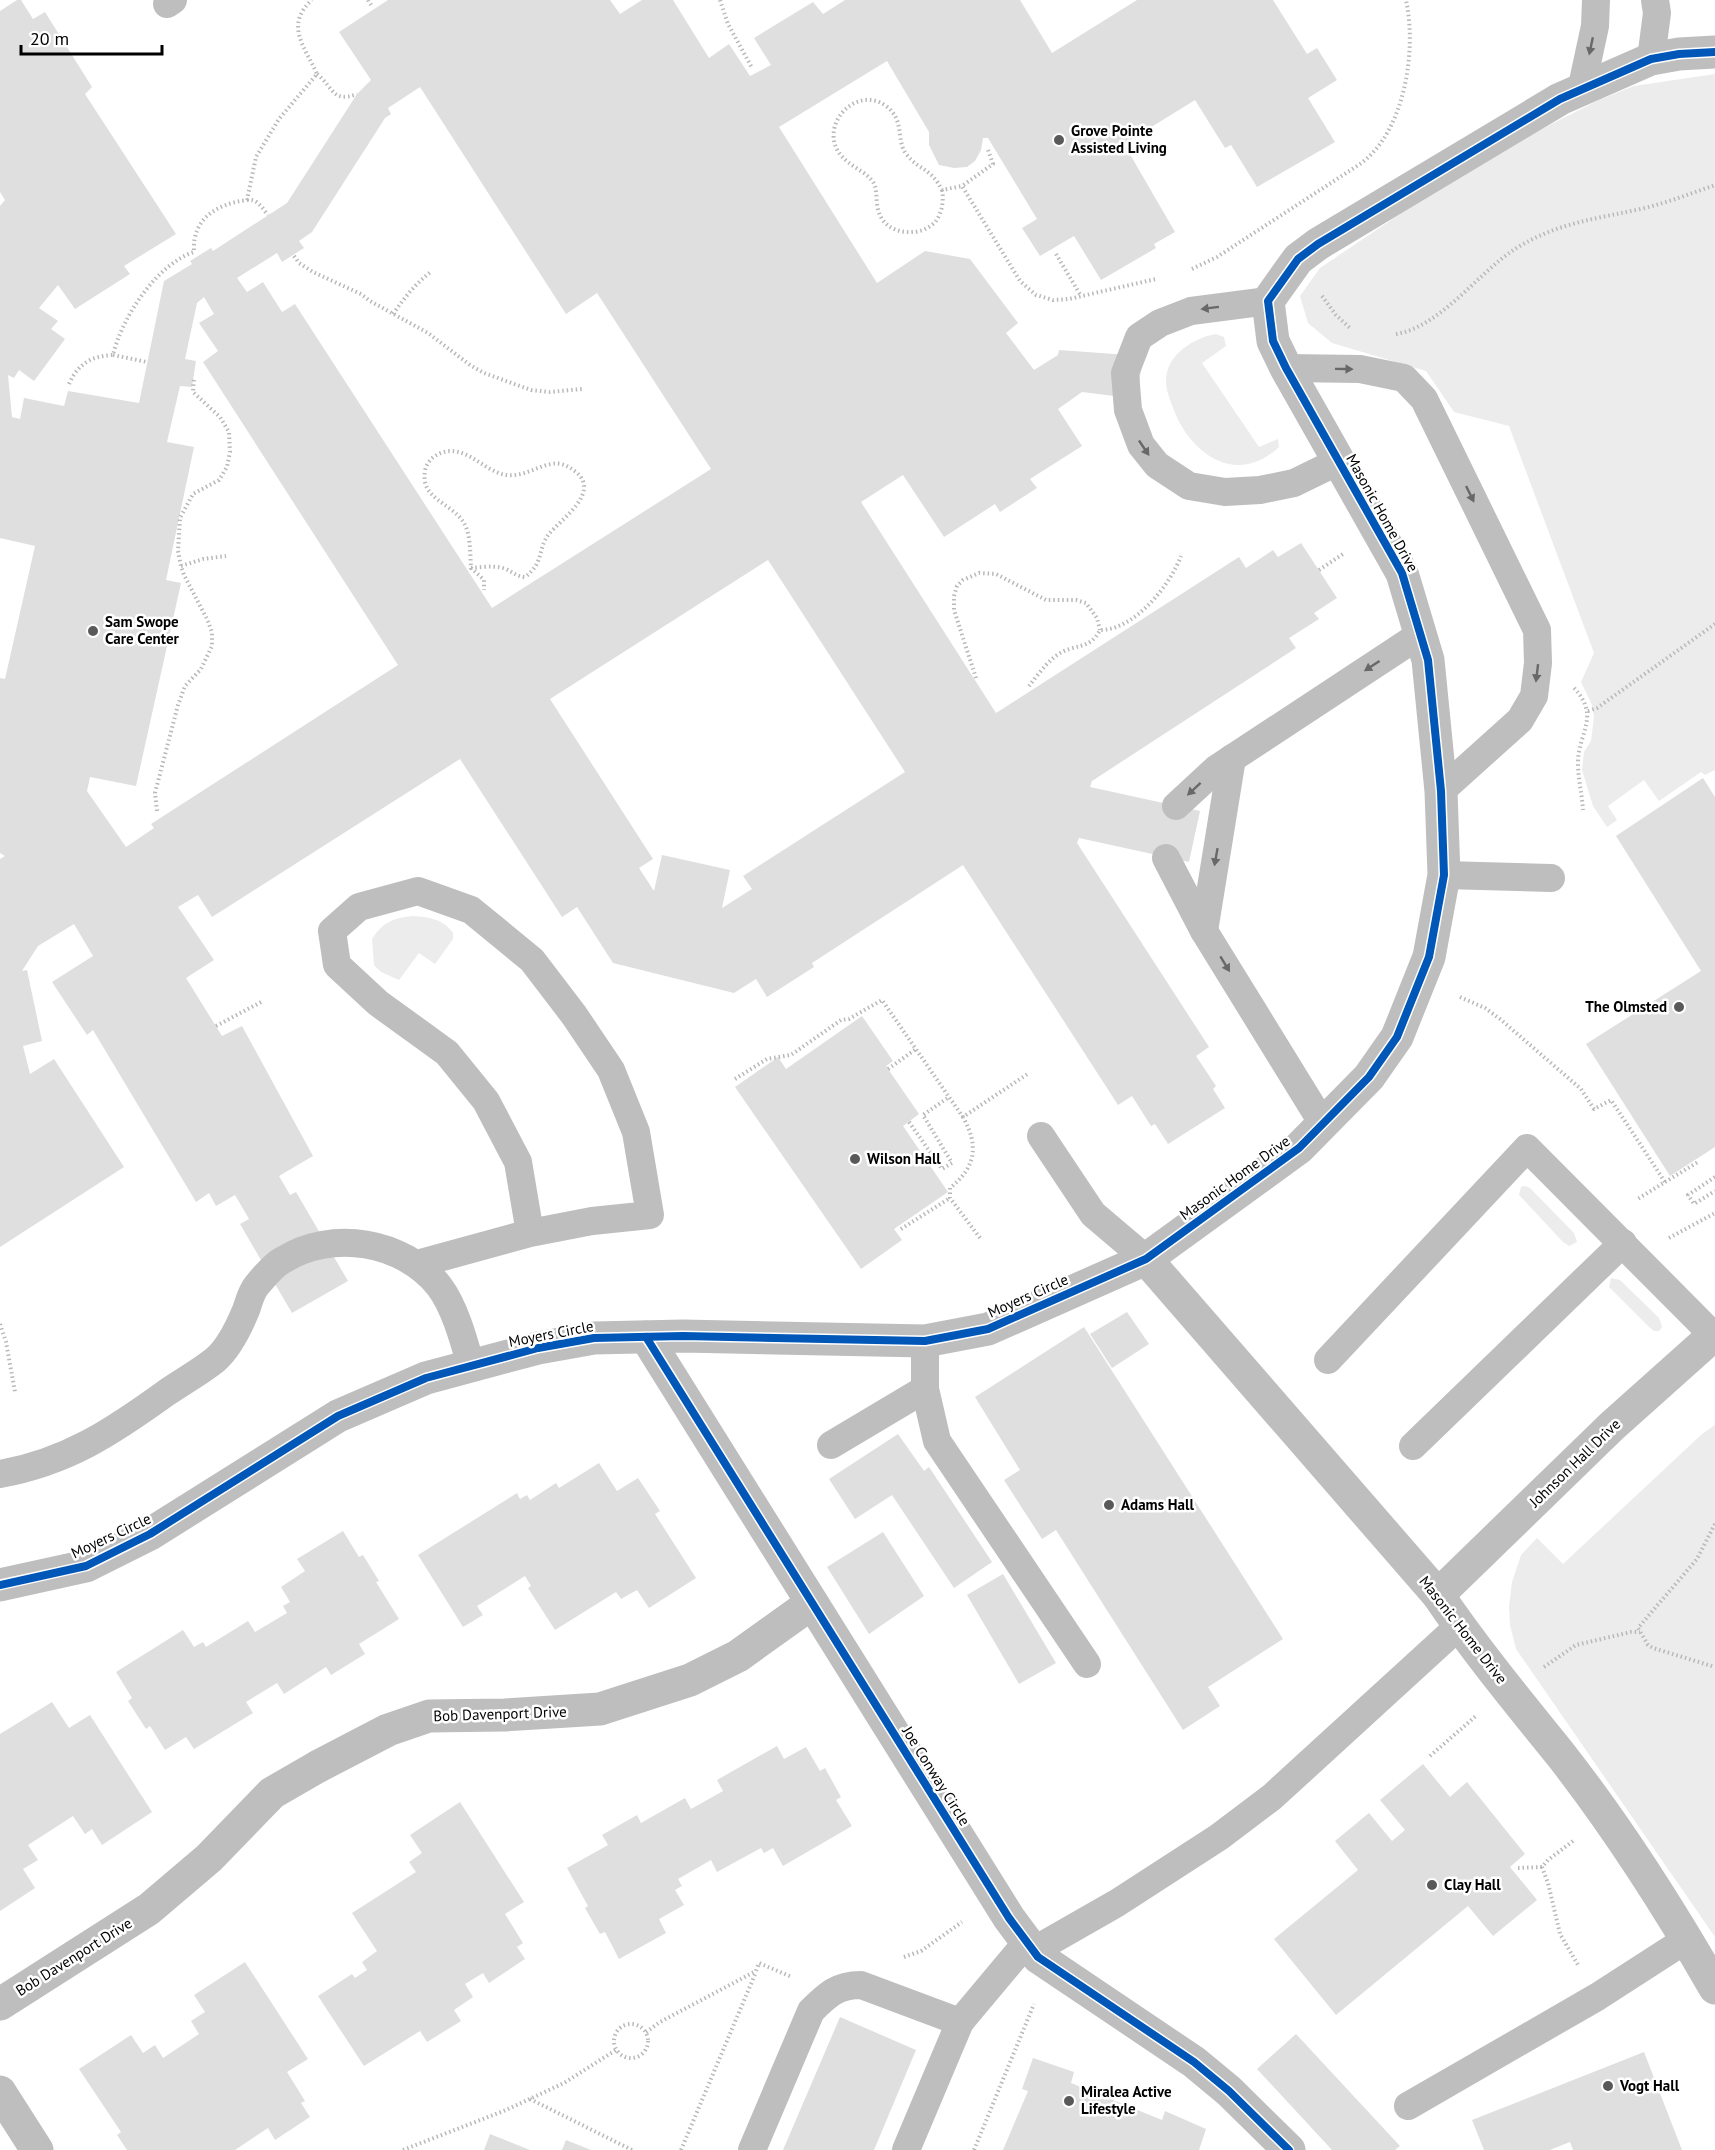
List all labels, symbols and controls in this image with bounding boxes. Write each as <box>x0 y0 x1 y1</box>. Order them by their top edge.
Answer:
scale bar <box>21 18 162 56</box>
text: 20 m <box>30 27 69 50</box>
one-way arrow <box>1585 36 1595 55</box>
place label: Grove Pointe Assisted Living <box>1071 121 1167 157</box>
marker: Grove Pointe Assisted Living <box>1052 133 1066 147</box>
one-way arrow <box>1200 304 1219 313</box>
one-way arrow <box>1335 364 1354 373</box>
one-way arrow <box>1139 440 1150 456</box>
street label: Masonic Home Drive <box>1342 450 1423 575</box>
one-way arrow <box>1465 485 1475 502</box>
place label: Sam Swope Care Center <box>105 612 180 648</box>
marker: Sam Swope Care Center <box>86 624 100 638</box>
one-way arrow <box>1364 661 1380 672</box>
one-way arrow <box>1532 664 1542 683</box>
one-way arrow <box>1187 782 1202 796</box>
one-way arrow <box>1211 848 1220 867</box>
one-way arrow <box>1219 956 1230 972</box>
place label: The Olmsted <box>1585 997 1667 1016</box>
marker: The Olmsted <box>1672 1000 1686 1014</box>
street label: Masonic Home Drive <box>1176 1131 1294 1224</box>
place label: Wilson Hall <box>867 1149 941 1168</box>
marker: Wilson Hall <box>848 1152 862 1166</box>
street label: Moyers Circle <box>985 1269 1071 1322</box>
street label: Moyers Circle <box>507 1316 595 1351</box>
street label: Johnson Hall Drive <box>1524 1414 1624 1512</box>
place label: Adams Hall <box>1121 1495 1194 1514</box>
marker: Adams Hall <box>1102 1498 1116 1512</box>
street label: Moyers Circle <box>68 1509 154 1562</box>
street label: Masonic Home Drive <box>1415 1572 1511 1687</box>
street label: Bob Davenport Drive <box>433 1702 567 1725</box>
street label: Joe Conway Circle <box>898 1722 975 1829</box>
place label: Clay Hall <box>1444 1875 1501 1894</box>
marker: Clay Hall <box>1425 1878 1439 1892</box>
street label: Bob Davenport Drive <box>12 1913 135 2000</box>
place label: Vogt Hall <box>1619 2076 1680 2095</box>
marker: Vogt Hall <box>1601 2079 1615 2093</box>
place label: Miralea Active Lifestyle <box>1081 2082 1172 2118</box>
marker: Miralea Active Lifestyle <box>1062 2094 1076 2108</box>

